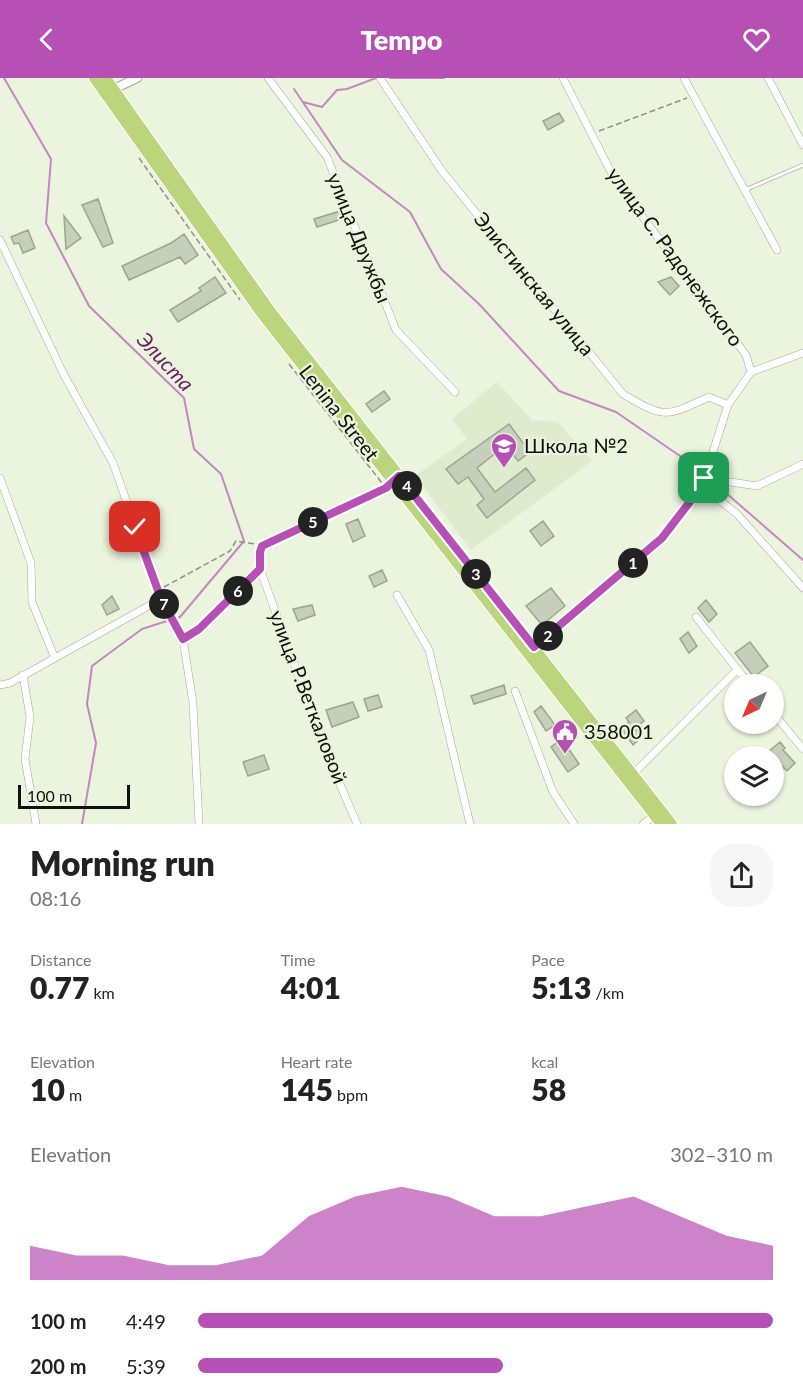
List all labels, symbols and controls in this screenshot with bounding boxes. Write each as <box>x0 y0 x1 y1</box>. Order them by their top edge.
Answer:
icon: back <box>30 23 63 56</box>
text: Tempo <box>361 23 443 56</box>
icon: heart <box>740 23 773 56</box>
street label: улица С. Радонежского <box>603 162 749 351</box>
street label: улица Дружбы <box>323 169 397 306</box>
street label: Элистинская улица <box>470 207 600 360</box>
water label: Элиста <box>133 326 200 396</box>
street label: Lenina Street <box>295 360 385 465</box>
school or university icon: Школа №2 <box>489 431 519 469</box>
place label: Школа №2 <box>524 433 628 457</box>
pin <box>678 452 729 503</box>
icon: arrive <box>687 461 720 494</box>
pin: 4 <box>392 471 422 501</box>
text: 4 <box>402 476 412 495</box>
pin <box>109 501 160 552</box>
pin: 5 <box>298 507 328 537</box>
icon: check <box>118 510 151 543</box>
text: 5 <box>308 512 318 531</box>
pin: 1 <box>618 548 648 578</box>
text: 1 <box>628 553 638 572</box>
pin: 3 <box>461 559 491 589</box>
text: 3 <box>471 564 481 583</box>
pin: 6 <box>223 576 253 606</box>
text: 6 <box>233 581 243 600</box>
pin: 7 <box>149 589 179 619</box>
text: 7 <box>159 594 169 613</box>
street label: улица Р.Веткаловой <box>265 607 353 787</box>
pin: 2 <box>533 621 563 651</box>
text: 2 <box>543 626 553 645</box>
north arrow <box>724 674 784 734</box>
map controls <box>724 674 784 806</box>
public building icon: 358001 <box>550 717 580 755</box>
place label: 358001 <box>584 719 654 743</box>
button: layers <box>724 746 784 806</box>
scale bar <box>18 782 130 810</box>
text: 100 m <box>27 786 72 805</box>
text: Morning run <box>30 843 215 883</box>
button: share <box>710 844 773 907</box>
text: 08:16 <box>30 886 81 910</box>
text: Distance <box>30 950 91 969</box>
text: Time <box>281 950 316 969</box>
text: Pace <box>531 950 565 969</box>
text: 0.77 <box>30 969 89 1005</box>
text: 4:01 <box>281 969 341 1005</box>
text: 5:13 <box>531 969 591 1005</box>
text: km <box>89 983 115 1002</box>
text: /km <box>591 983 624 1002</box>
text: Elevation <box>30 1052 95 1071</box>
text: Heart rate <box>281 1052 352 1071</box>
text: kcal <box>531 1052 558 1071</box>
text: 10 <box>30 1071 65 1107</box>
text: 145 <box>281 1071 333 1107</box>
text: 58 <box>531 1071 566 1107</box>
text: m <box>65 1085 82 1104</box>
text: bpm <box>333 1085 368 1104</box>
text: Elevation <box>30 1142 111 1166</box>
text: 302–310 m <box>670 1142 773 1166</box>
text: 100 m <box>30 1309 86 1333</box>
text: 4:49 <box>126 1309 166 1333</box>
text: 200 m <box>30 1354 86 1378</box>
text: 5:39 <box>126 1354 166 1378</box>

